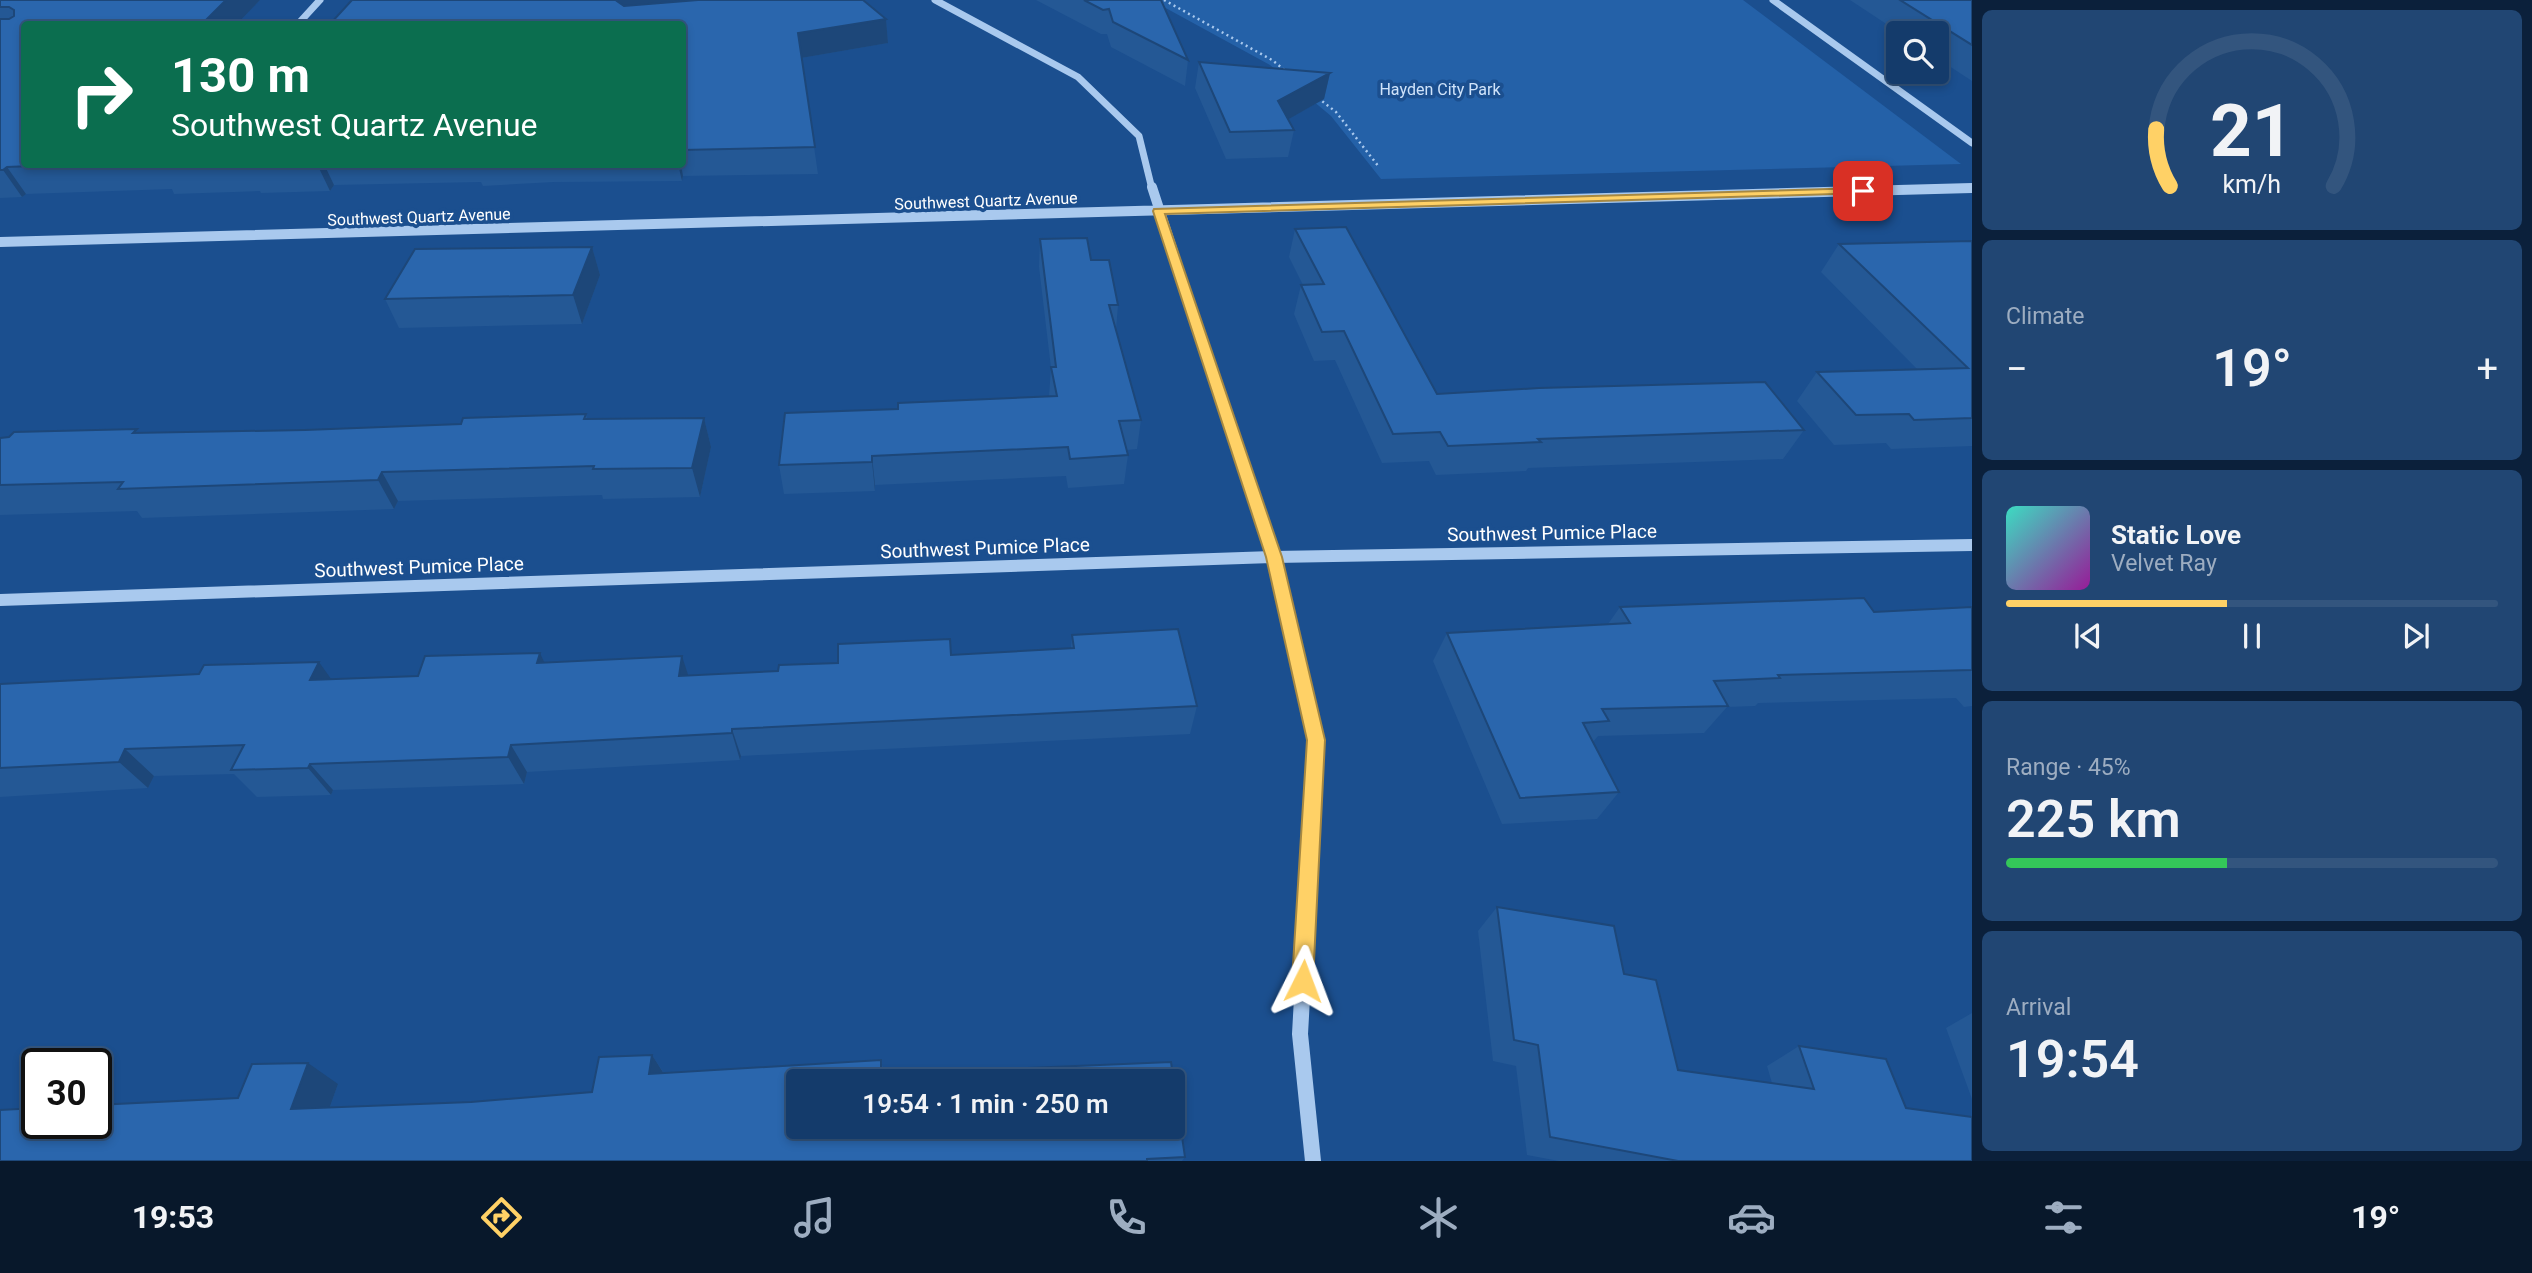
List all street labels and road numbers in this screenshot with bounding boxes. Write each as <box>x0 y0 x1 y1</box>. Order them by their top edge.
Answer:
street label: Southwest Quartz Avenue <box>894 188 1078 214</box>
street label: Southwest Quartz Avenue <box>327 204 511 230</box>
street label: Southwest Pumice Place <box>1447 520 1657 546</box>
street label: Southwest Pumice Place <box>880 533 1090 563</box>
street label: Southwest Pumice Place <box>314 552 524 582</box>

